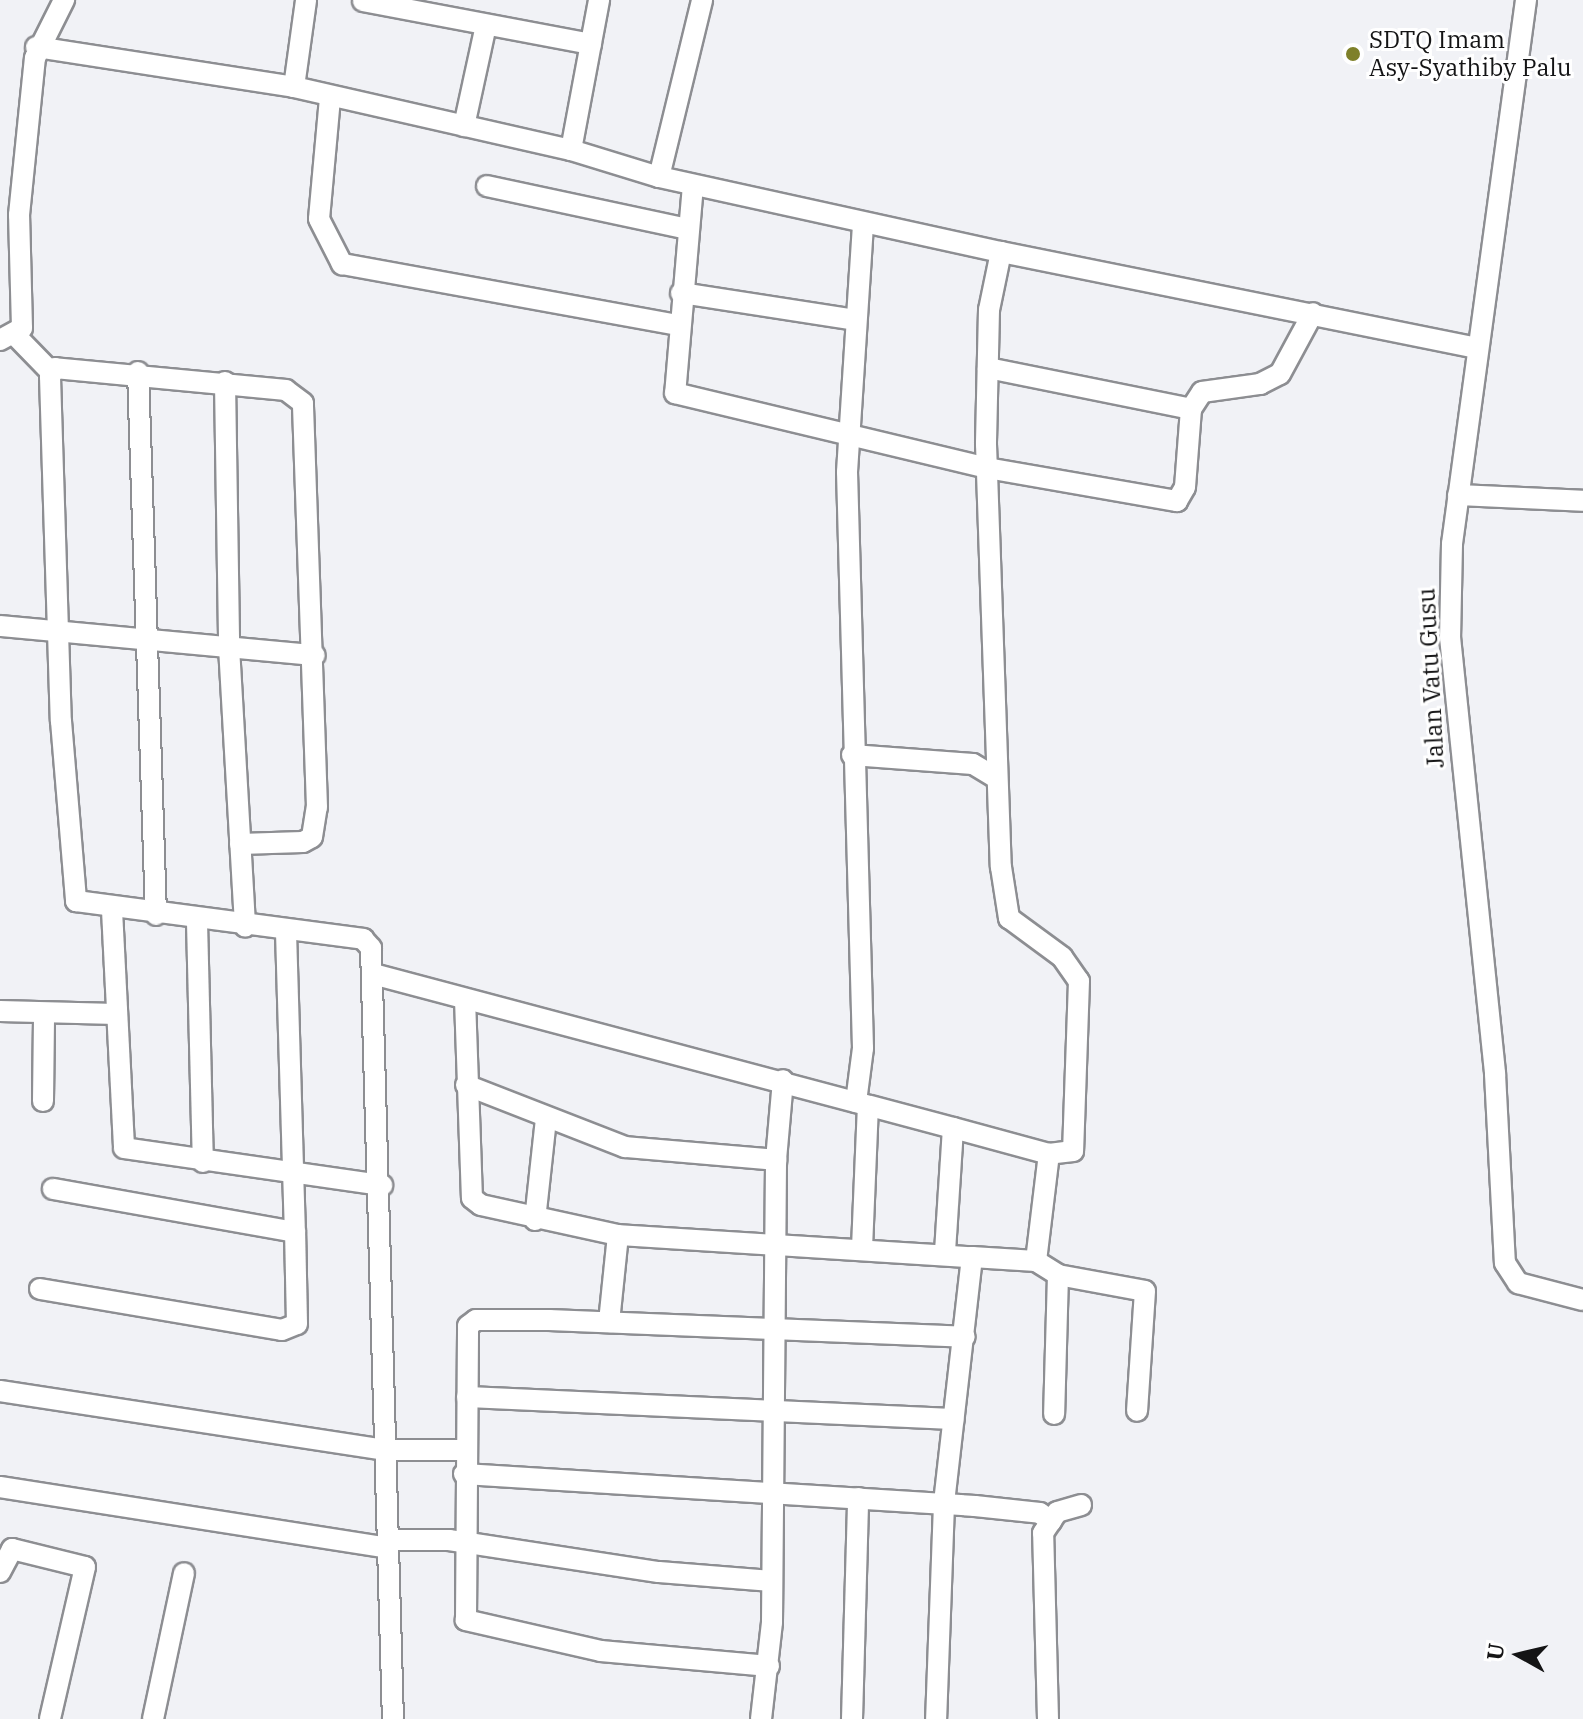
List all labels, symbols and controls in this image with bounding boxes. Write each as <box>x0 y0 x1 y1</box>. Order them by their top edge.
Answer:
place label: SDTQ Imam Asy-Syathiby Palu <box>1369 26 1572 82</box>
marker: SDTQ Imam Asy-Syathiby Palu <box>1344 45 1362 63</box>
street label: Jalan Vatu Gusu <box>1412 587 1450 769</box>
north arrow <box>1479 1615 1559 1695</box>
text: U <box>1479 1641 1510 1662</box>

